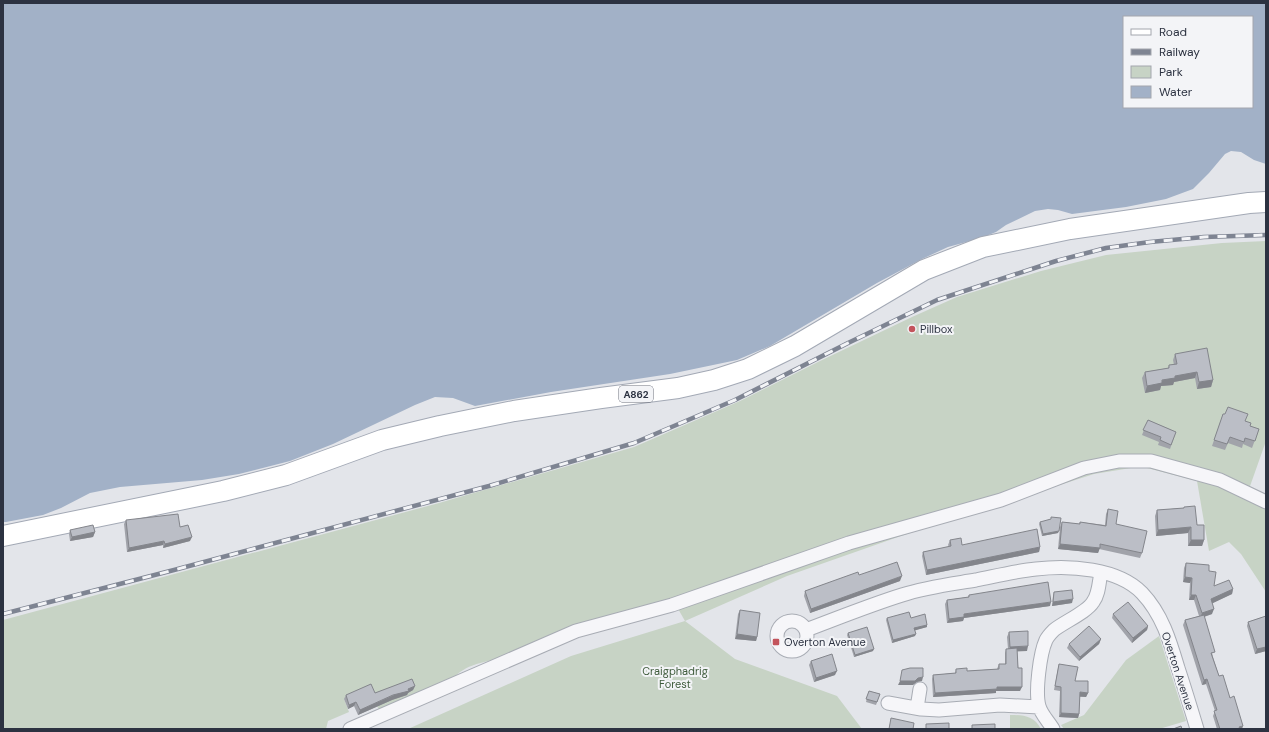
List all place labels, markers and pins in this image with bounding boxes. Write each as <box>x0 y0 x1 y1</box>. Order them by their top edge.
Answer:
place label: Pillbox <box>920 322 953 336</box>
marker: Pillbox <box>907 324 917 334</box>
place label: Overton Avenue <box>784 635 866 649</box>
marker: Overton Avenue <box>771 637 781 647</box>

